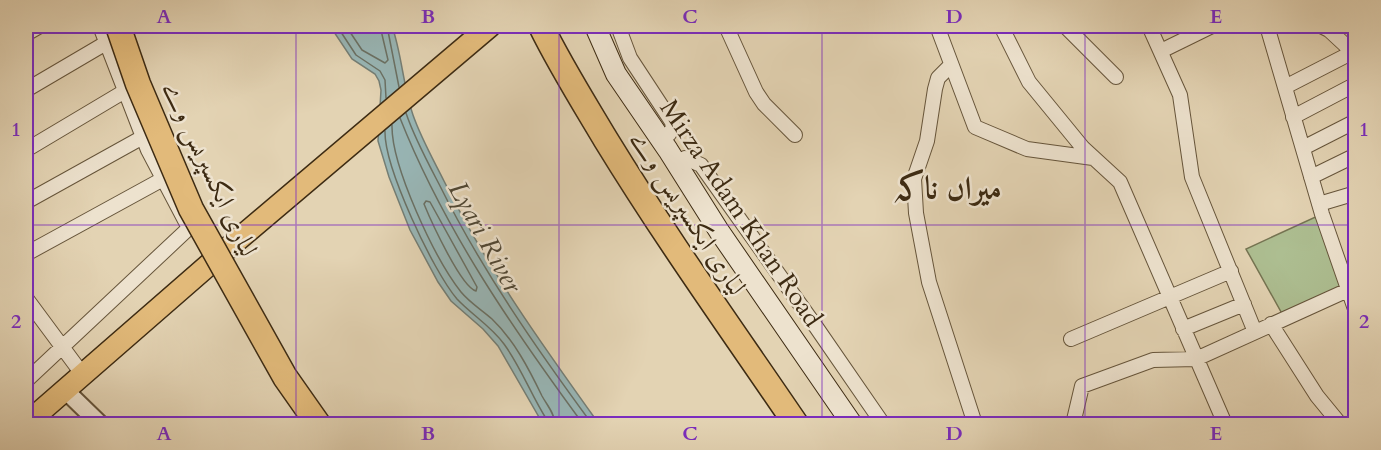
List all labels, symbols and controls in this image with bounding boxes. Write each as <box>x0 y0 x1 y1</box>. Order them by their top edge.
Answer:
text: A <box>156 3 172 30</box>
text: B <box>421 3 435 30</box>
text: C <box>682 3 698 30</box>
text: D <box>945 3 963 30</box>
text: E <box>1210 3 1222 30</box>
street label: لیاری ایکسپریس وے <box>154 76 266 262</box>
street label: Mirza Adam Khan Road <box>652 92 830 334</box>
text: 1 <box>11 116 21 143</box>
text: 1 <box>1359 116 1369 143</box>
street label: لیاری ایکسپریس وے <box>622 124 754 302</box>
district label: میراں ناکہ <box>892 167 1002 211</box>
water label: Lyari River <box>439 175 531 300</box>
text: 2 <box>11 308 21 335</box>
text: 2 <box>1359 308 1369 335</box>
text: A <box>156 420 172 447</box>
text: B <box>421 420 435 447</box>
text: C <box>682 420 698 447</box>
text: D <box>945 420 963 447</box>
text: E <box>1210 420 1222 447</box>

